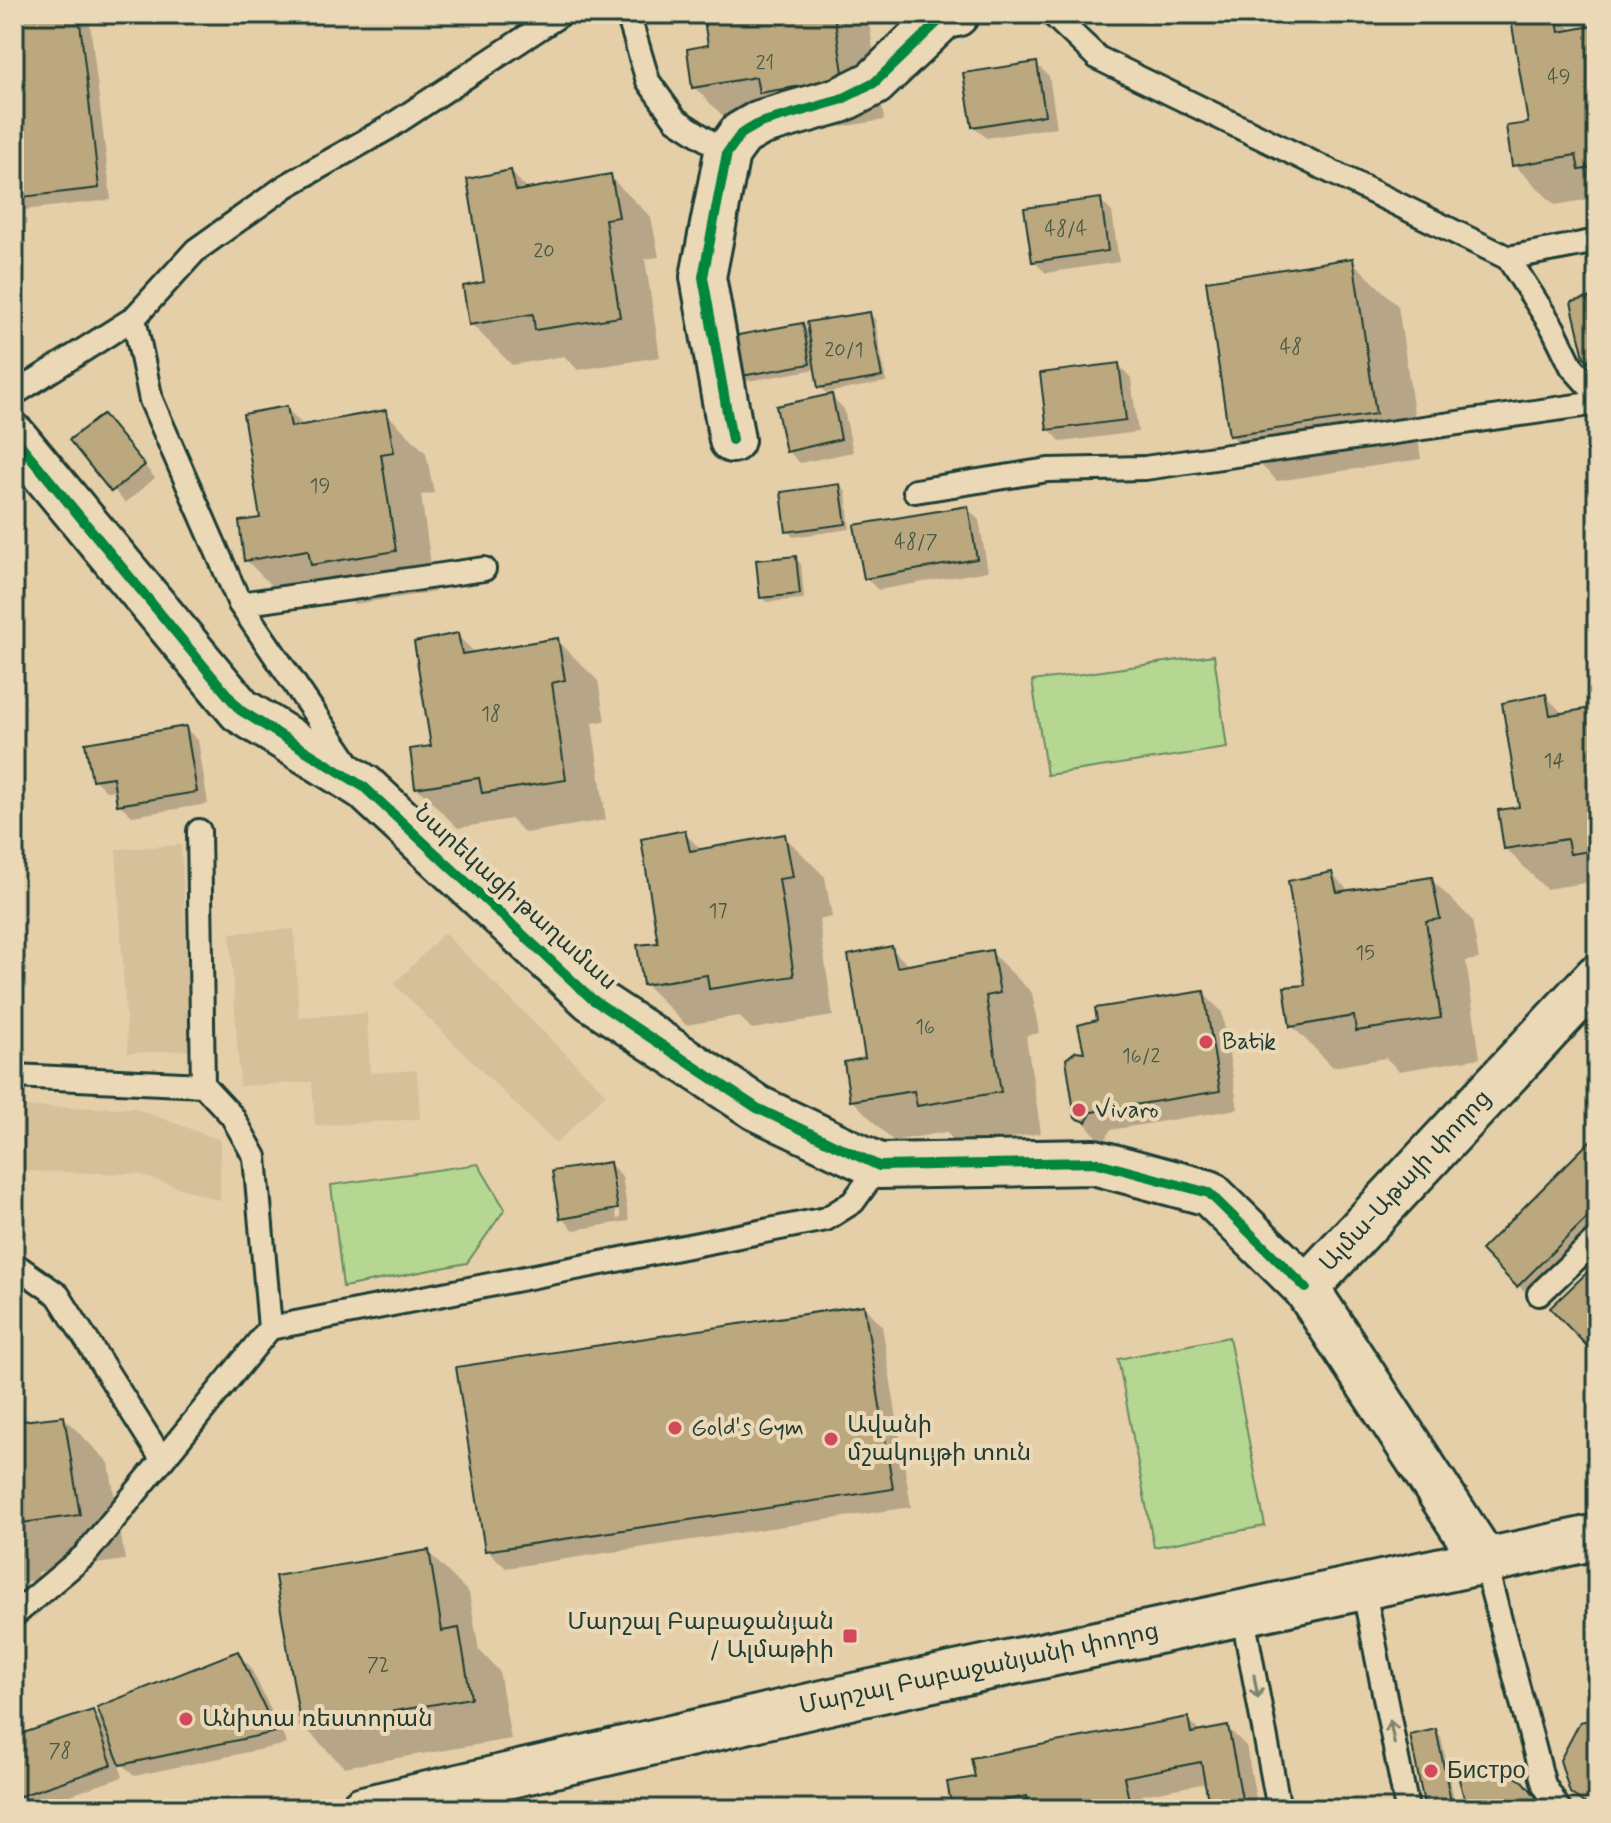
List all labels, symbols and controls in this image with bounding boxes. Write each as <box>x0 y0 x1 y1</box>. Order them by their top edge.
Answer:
house number: 21 <box>756 50 774 77</box>
house number: 49 <box>1547 64 1571 91</box>
house number: 48/4 <box>1045 216 1088 243</box>
house number: 20 <box>533 238 555 265</box>
house number: 48 <box>1280 334 1302 361</box>
house number: 20/1 <box>825 337 863 364</box>
house number: 19 <box>310 473 330 500</box>
house number: 48/7 <box>894 529 938 556</box>
house number: 18 <box>481 701 501 728</box>
house number: 14 <box>1543 748 1565 775</box>
street label: Նարեկացի թաղամաս <box>407 799 623 997</box>
house number: 17 <box>709 898 728 925</box>
house number: 15 <box>1355 940 1375 967</box>
house number: 16 <box>915 1014 935 1041</box>
place label: Batik <box>1222 1027 1276 1058</box>
marker: Batik <box>1197 1033 1215 1051</box>
house number: 16/2 <box>1122 1043 1160 1070</box>
street label: Ալմա-Աթայի փողոց <box>1314 1083 1498 1279</box>
place label: Vivaro <box>1095 1095 1159 1126</box>
marker: Vivaro <box>1070 1101 1088 1119</box>
place label: Ավանի մշակույթի տուն <box>847 1410 1031 1469</box>
place label: Gold's Gym <box>691 1413 804 1444</box>
marker: Gold's Gym <box>666 1419 684 1437</box>
marker: Ավանի մշակույթի տուն <box>822 1430 840 1448</box>
place label: Մարշալ Բաբաջանյան / Ալմաթիի <box>567 1607 834 1666</box>
street label: Մարշալ Բաբաջանյանի փողոց <box>796 1616 1162 1722</box>
marker: Մարշալ Բաբաջանյան / Ալմաթիի <box>841 1627 859 1645</box>
house number: 72 <box>367 1652 389 1679</box>
one-way arrow <box>1250 1674 1265 1700</box>
place label: Անիտա ռեստորան <box>202 1704 433 1735</box>
marker: Անիտա ռեստորան <box>177 1710 195 1728</box>
one-way arrow <box>1383 1720 1398 1746</box>
house number: 78 <box>48 1738 72 1765</box>
place label: Бистро <box>1447 1756 1526 1787</box>
marker: Бистро <box>1422 1762 1440 1780</box>

